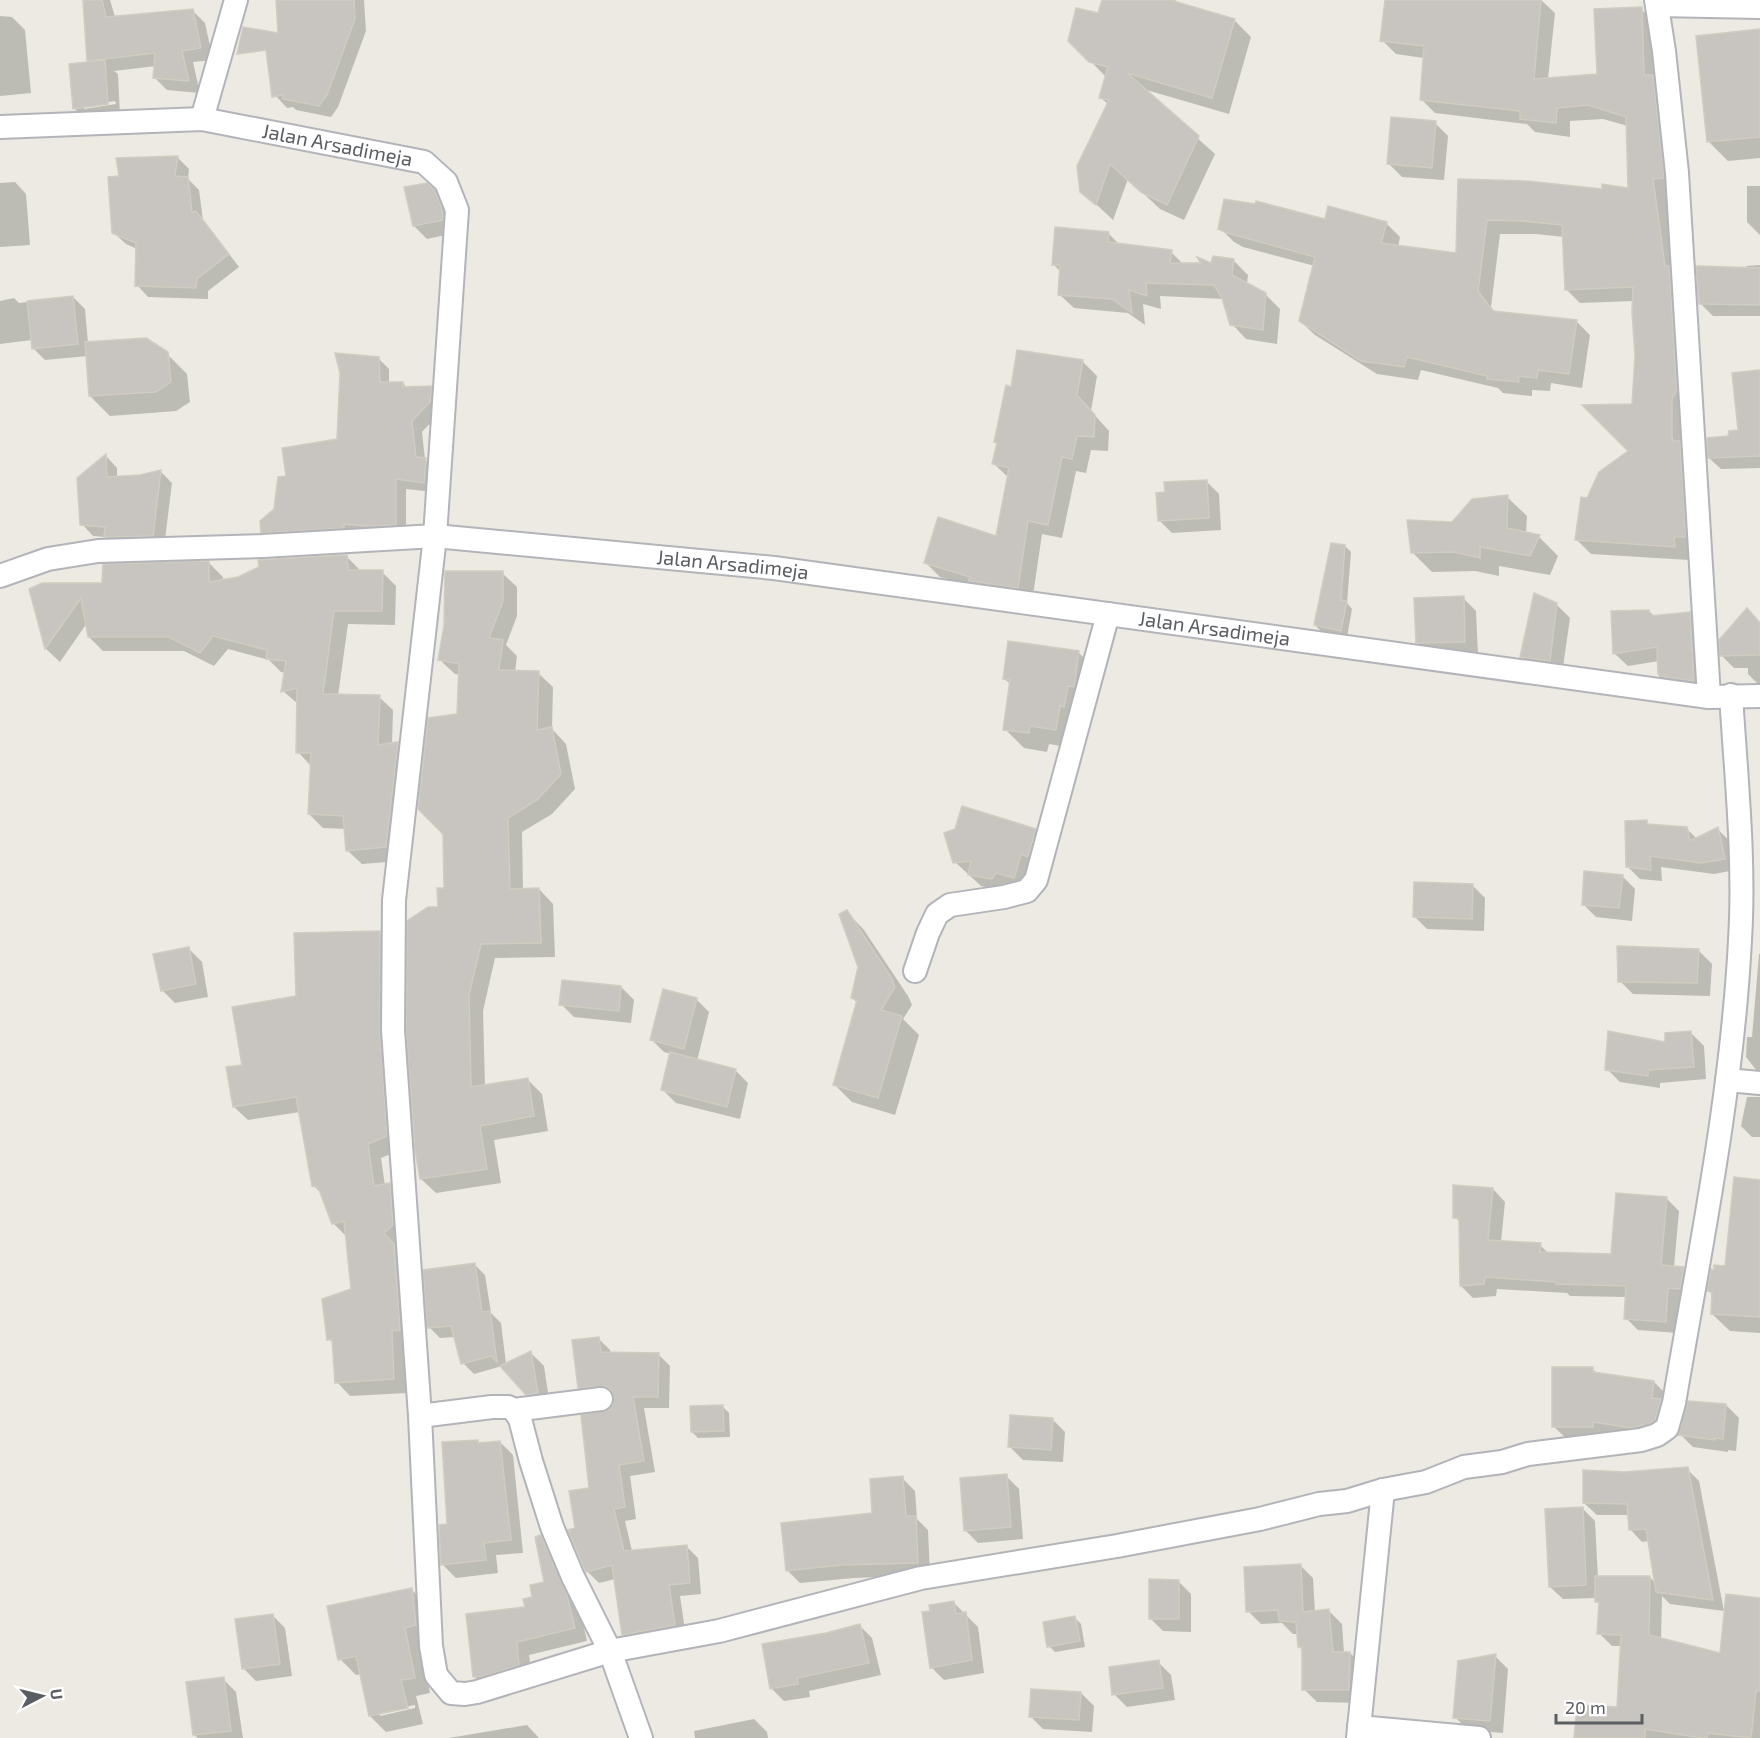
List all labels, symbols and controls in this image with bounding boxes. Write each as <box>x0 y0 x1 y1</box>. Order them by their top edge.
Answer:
street label: Jalan Arsadimeja <box>260 118 415 171</box>
street label: Jalan Arsadimeja <box>656 544 810 584</box>
street label: Jalan Arsadimeja <box>1137 605 1292 650</box>
north arrow <box>12 1666 72 1726</box>
scale bar <box>1556 1687 1642 1725</box>
text: U <box>47 1688 67 1701</box>
text: 20 m <box>1565 1696 1606 1718</box>

